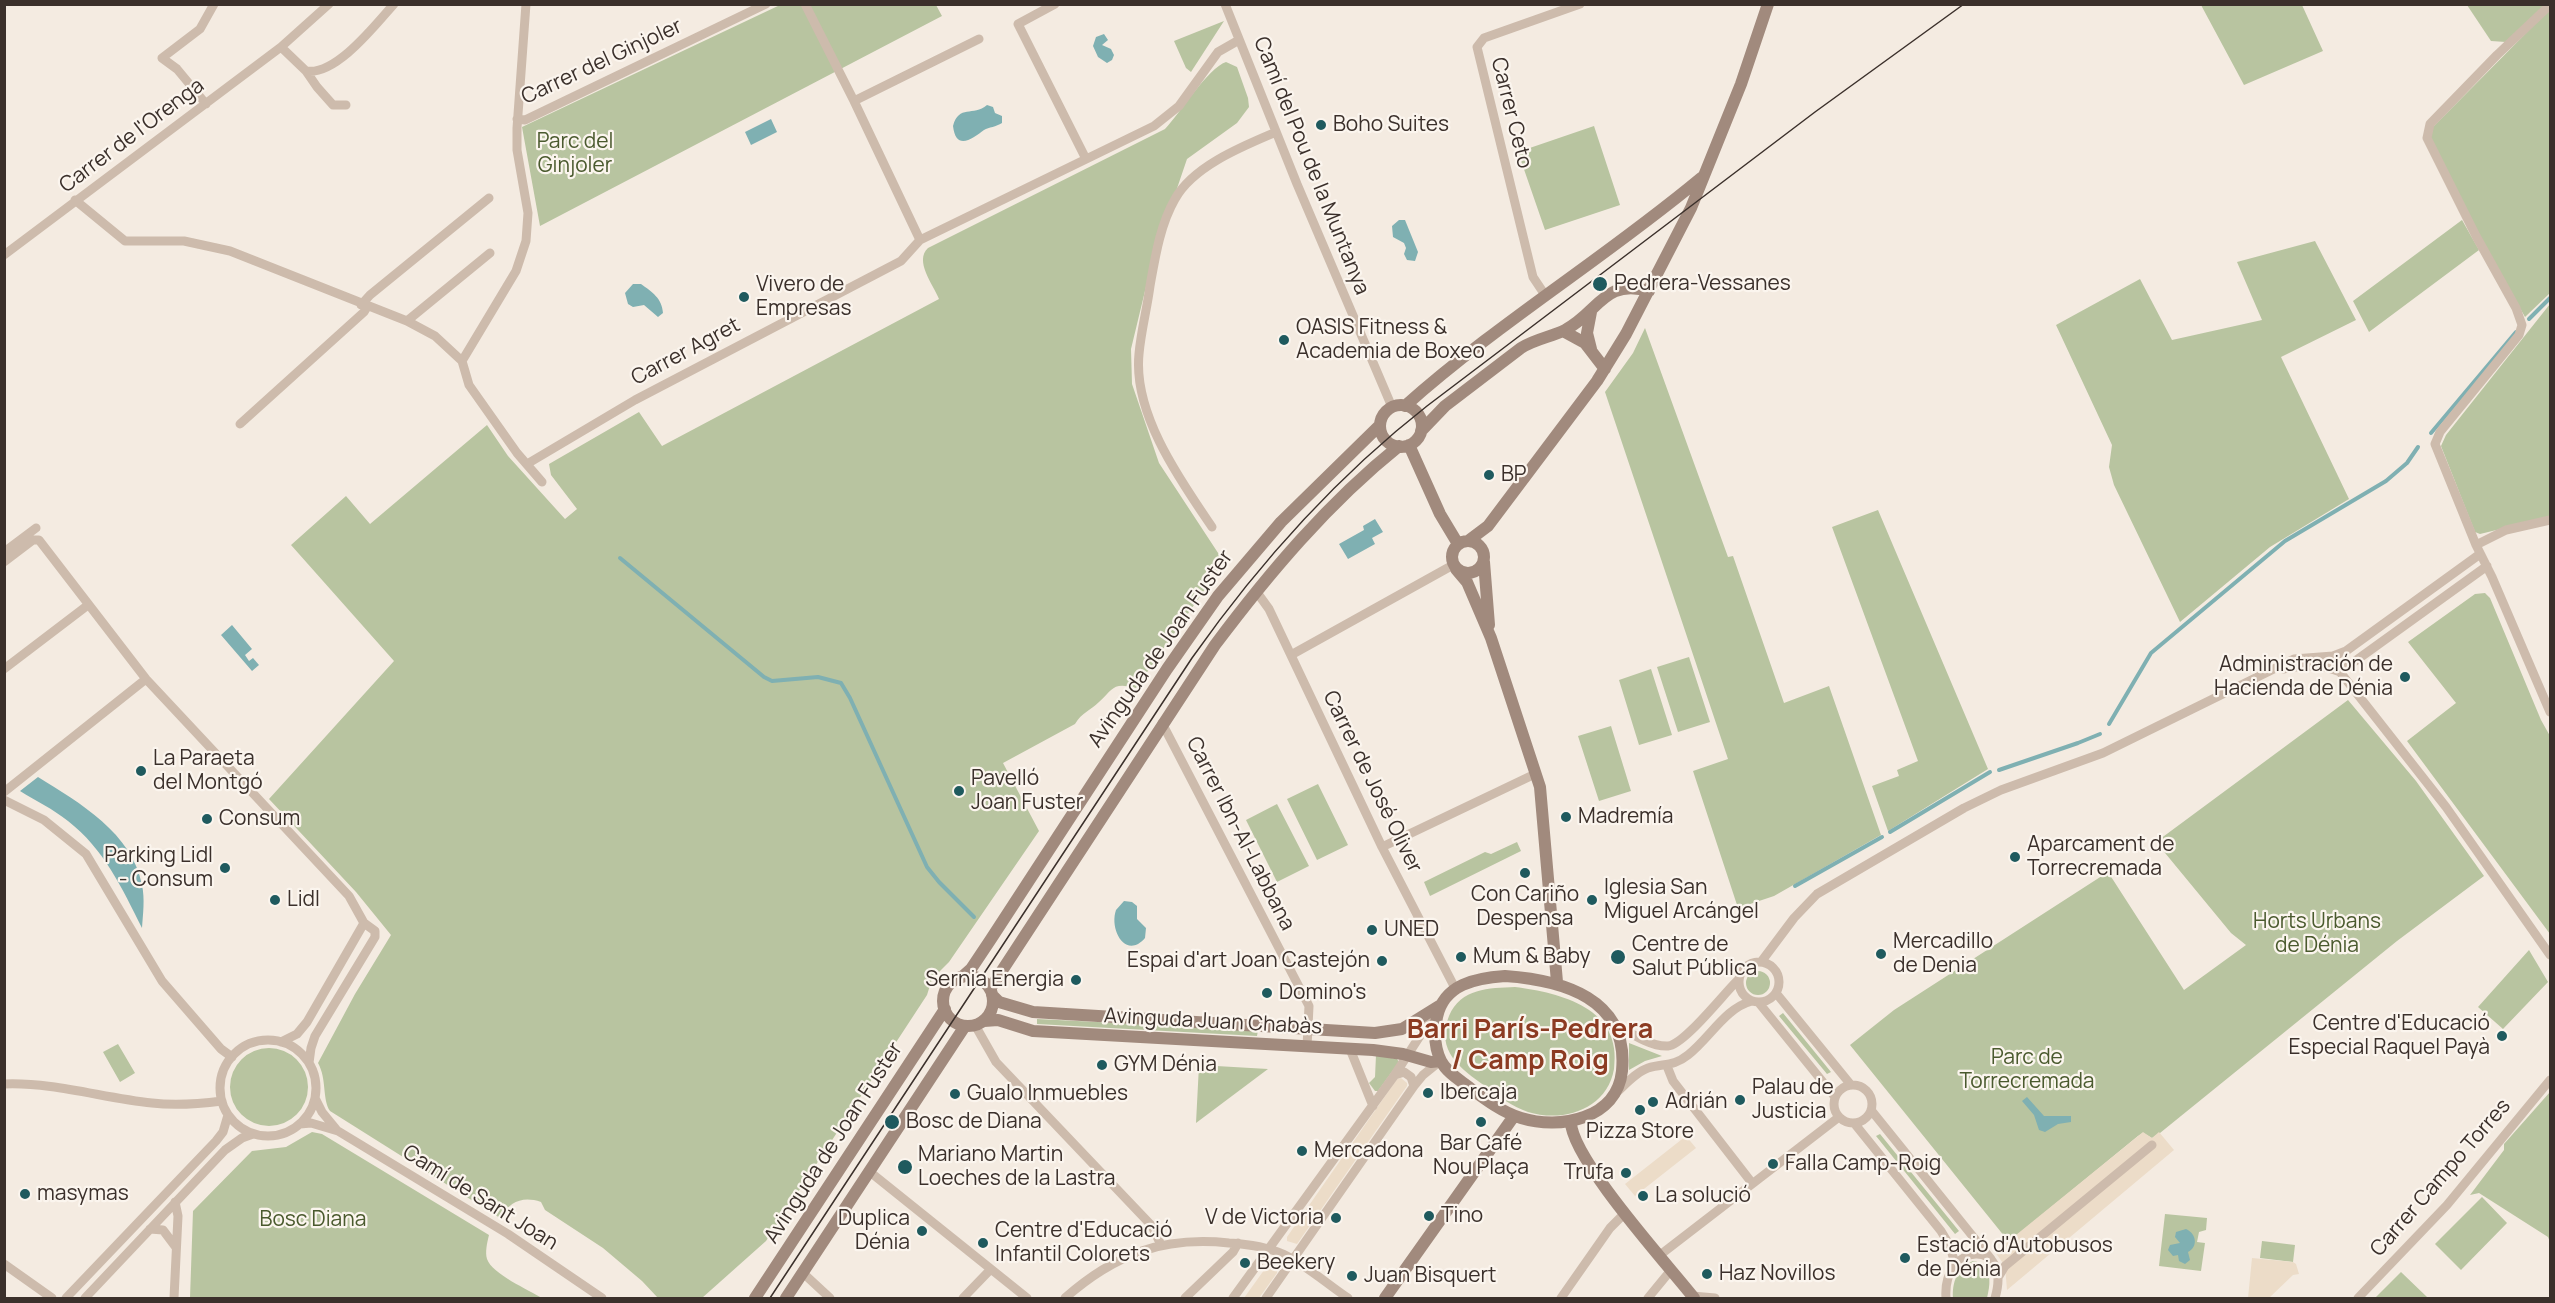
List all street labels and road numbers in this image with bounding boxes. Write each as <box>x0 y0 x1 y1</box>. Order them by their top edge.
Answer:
street label: Carrer del Ginjoler <box>518 14 686 110</box>
street label: Camí del Pou de la Muntanya <box>1248 33 1374 299</box>
street label: Carrer Ceto <box>1485 55 1537 171</box>
street label: Carrer de l'Orenga <box>55 73 209 199</box>
street label: Carrer Agret <box>627 313 745 391</box>
street label: Avinguda de Joan Fuster <box>1083 546 1239 752</box>
street label: Carrer de José Oliver <box>1317 687 1427 877</box>
street label: Carrer Ibn-Al-Labbana <box>1180 733 1300 935</box>
street label: Avinguda Juan Chabàs <box>1103 1004 1323 1040</box>
street label: Avinguda de Joan Fuster <box>759 1038 909 1248</box>
street label: Carrer Campo Torres <box>2366 1094 2516 1262</box>
street label: Camí de Sant Joan <box>398 1140 562 1256</box>

